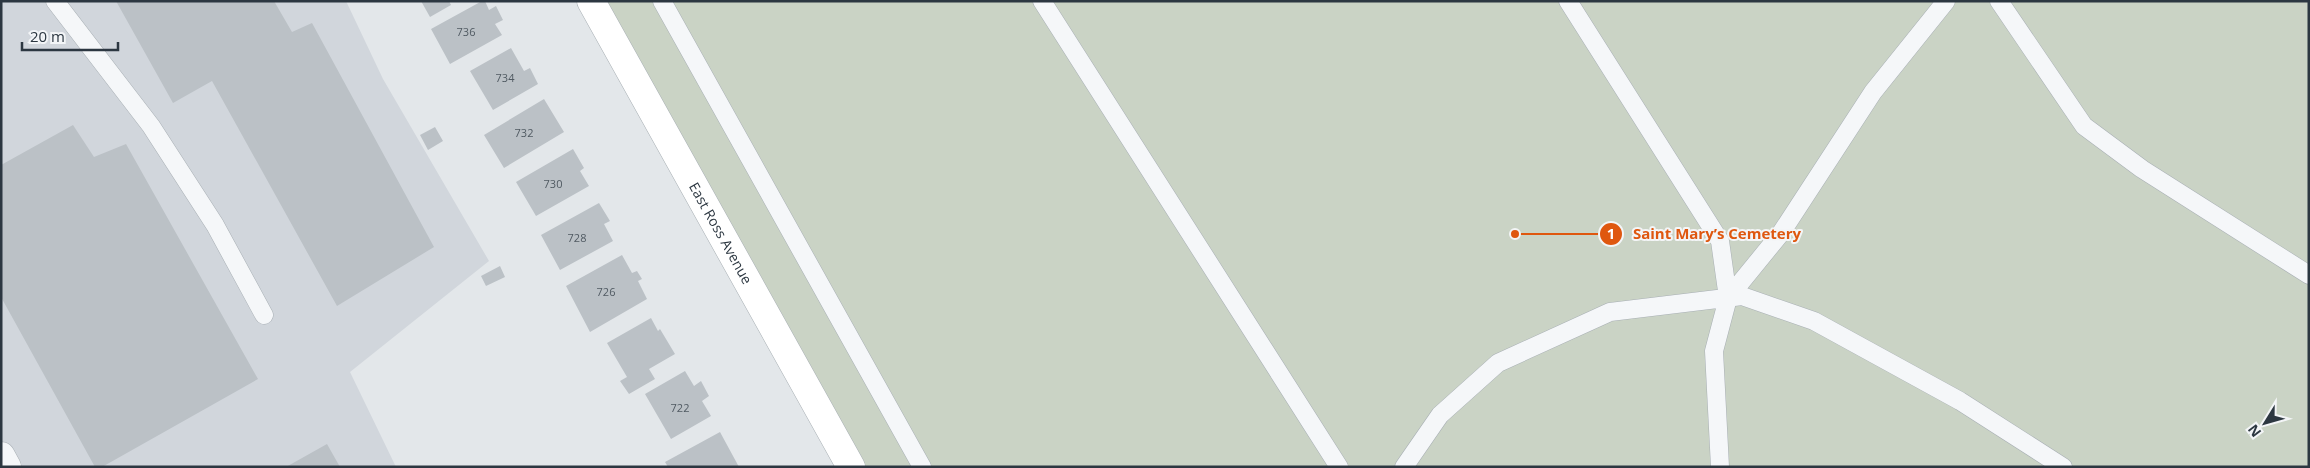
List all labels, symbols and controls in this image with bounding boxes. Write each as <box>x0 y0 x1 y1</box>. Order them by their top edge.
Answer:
scale bar <box>22 20 119 52</box>
house number: 736 <box>457 24 475 39</box>
text: 20 m <box>30 26 65 46</box>
house number: 734 <box>496 70 515 85</box>
house number: 732 <box>515 125 533 140</box>
house number: 730 <box>544 176 562 191</box>
street label: East Ross Avenue <box>685 179 757 287</box>
callout: Saint Mary’s Cemetery <box>1598 219 1811 249</box>
text: 1 <box>1607 223 1615 243</box>
text: Saint Mary’s Cemetery <box>1633 223 1801 243</box>
house number: 728 <box>568 230 586 245</box>
house number: 726 <box>597 284 615 299</box>
north arrow <box>2240 398 2290 448</box>
house number: 722 <box>671 400 689 415</box>
text: N <box>2243 421 2265 441</box>

